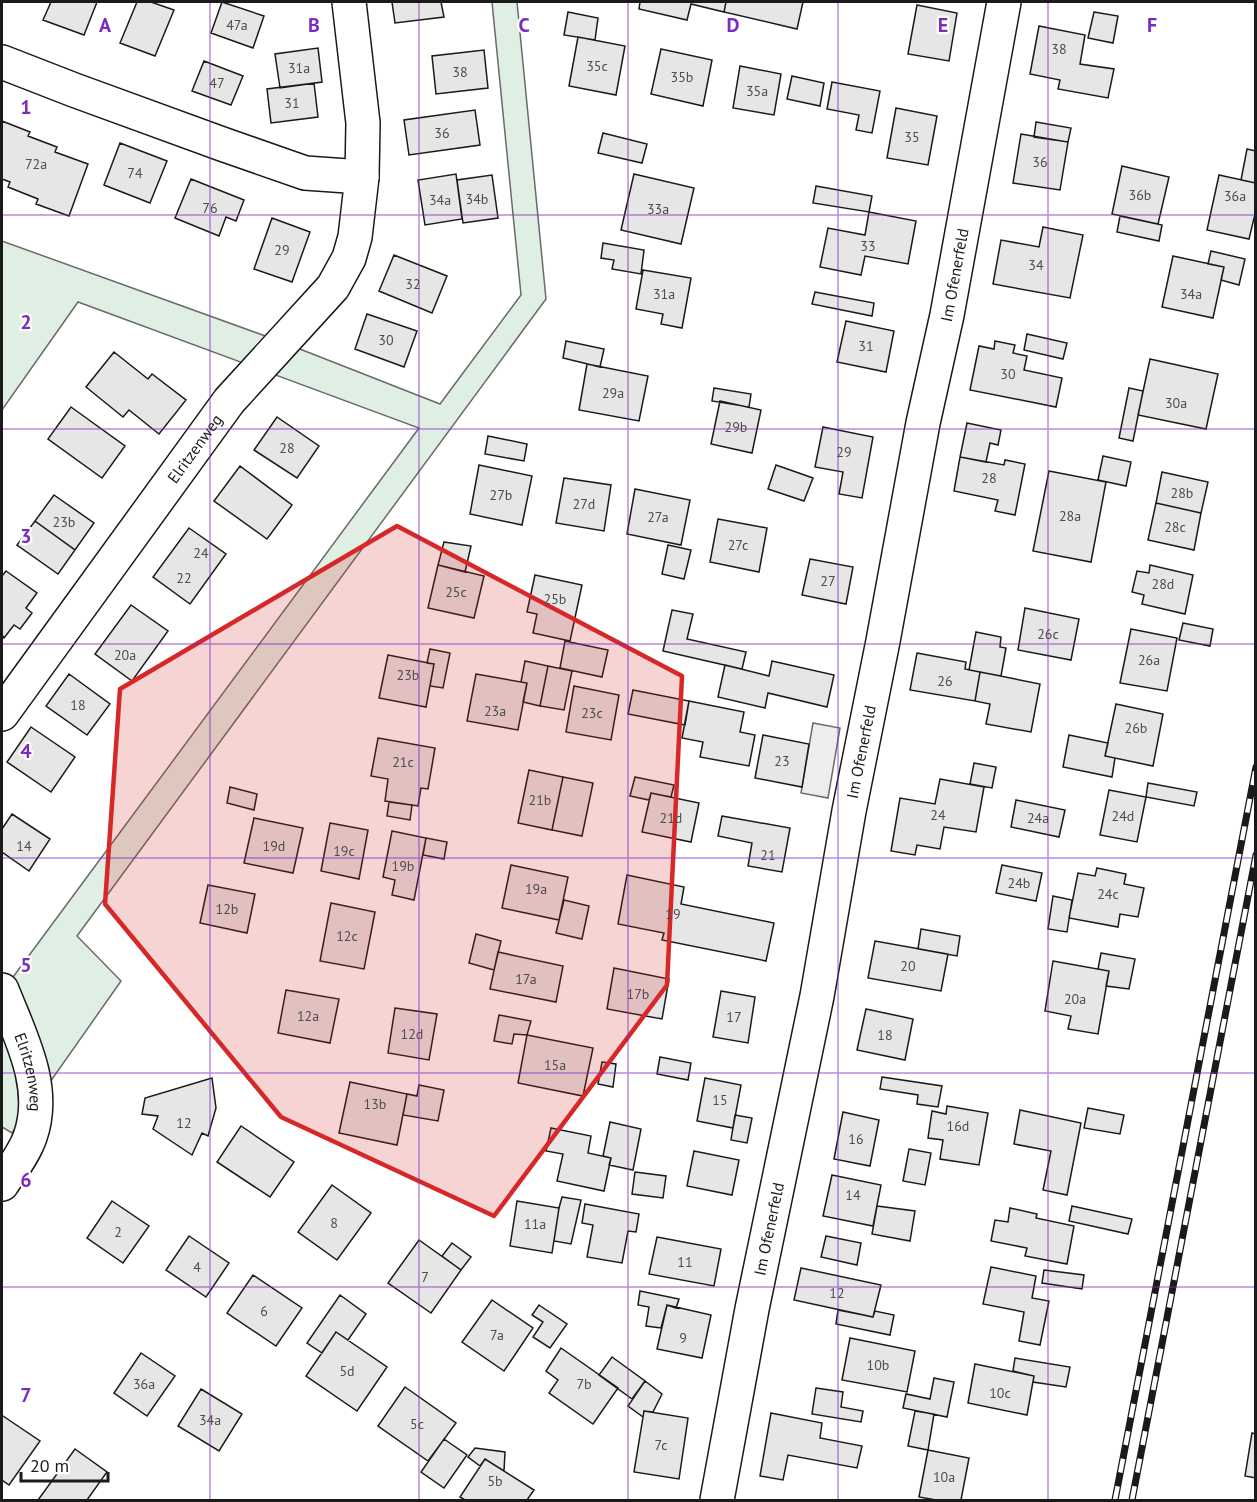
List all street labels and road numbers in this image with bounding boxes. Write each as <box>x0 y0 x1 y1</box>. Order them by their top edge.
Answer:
street label: Im Ofenerfeld <box>936 227 973 324</box>
street label: Elritzenweg <box>163 410 226 487</box>
street label: Im Ofenerfeld <box>842 703 880 800</box>
street label: Elritzenweg <box>10 1030 46 1112</box>
street label: Im Ofenerfeld <box>749 1180 788 1277</box>

